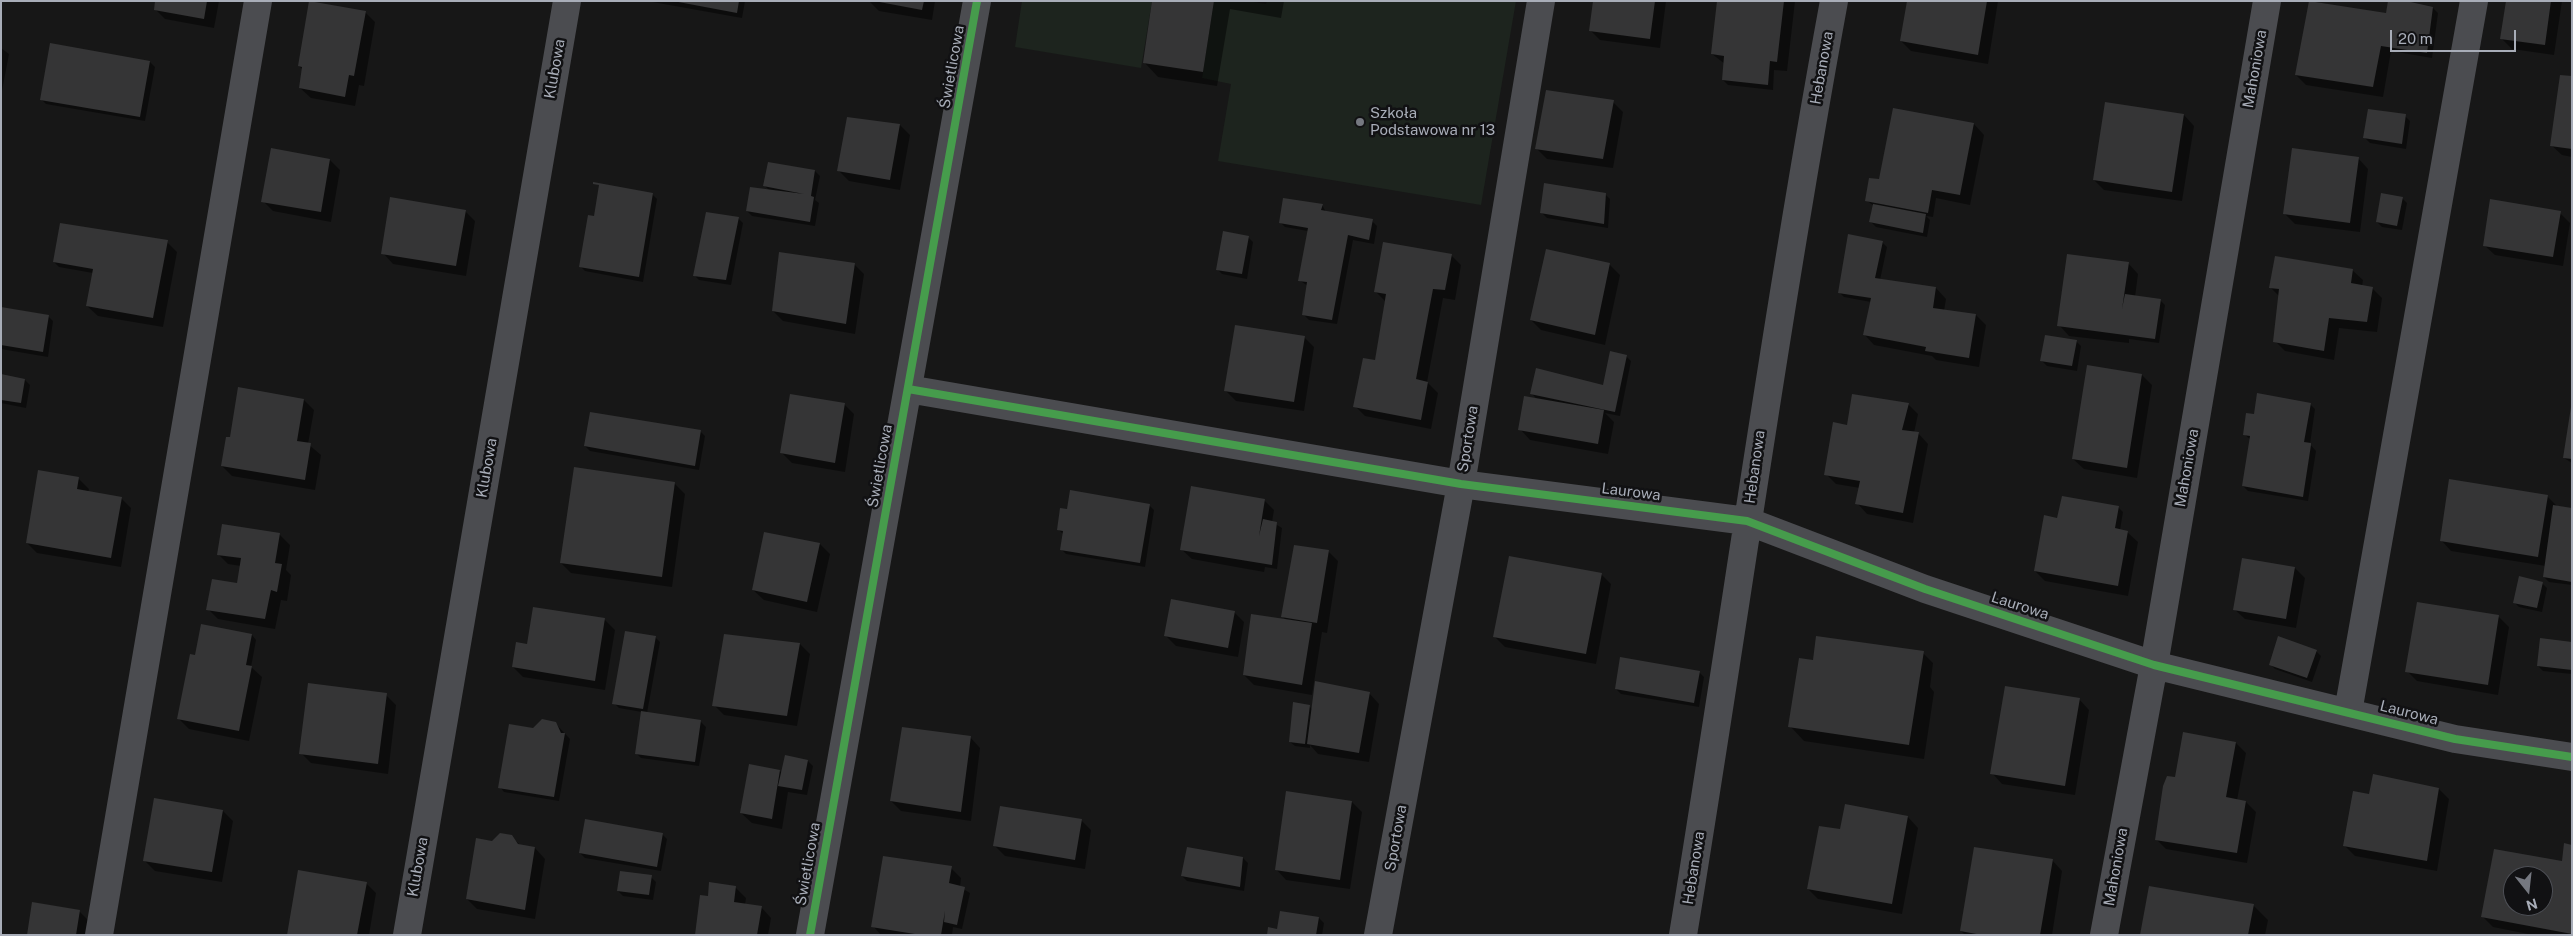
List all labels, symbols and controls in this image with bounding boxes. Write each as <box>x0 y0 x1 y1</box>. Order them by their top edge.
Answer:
scale bar <box>2393 20 2519 52</box>
street label: Świetlicowa <box>936 24 968 110</box>
street label: Mahoniowa <box>2239 28 2271 110</box>
street label: Hebanowa <box>1807 30 1837 106</box>
text: 20 m <box>2398 30 2433 47</box>
street label: Klubowa <box>541 38 569 100</box>
place label: Szkoła Podstawowa nr 13 <box>1370 104 1495 139</box>
marker: Szkoła Podstawowa nr 13 <box>1354 116 1366 128</box>
street label: Sportowa <box>1454 405 1482 473</box>
street label: Świetlicowa <box>864 423 896 509</box>
street label: Mahoniowa <box>2171 427 2203 509</box>
street label: Hebanowa <box>1741 429 1769 505</box>
street label: Klubowa <box>473 437 501 499</box>
street label: Laurowa <box>1600 479 1662 505</box>
street label: Laurowa <box>1989 588 2051 624</box>
street label: Laurowa <box>2378 697 2440 729</box>
street label: Sportowa <box>1381 803 1411 873</box>
street label: Świetlicowa <box>792 821 824 907</box>
street label: Mahoniowa <box>2100 826 2132 908</box>
street label: Hebanowa <box>1679 830 1709 906</box>
street label: Klubowa <box>404 836 432 898</box>
north arrow <box>2503 866 2553 916</box>
text: N <box>2524 895 2539 914</box>

